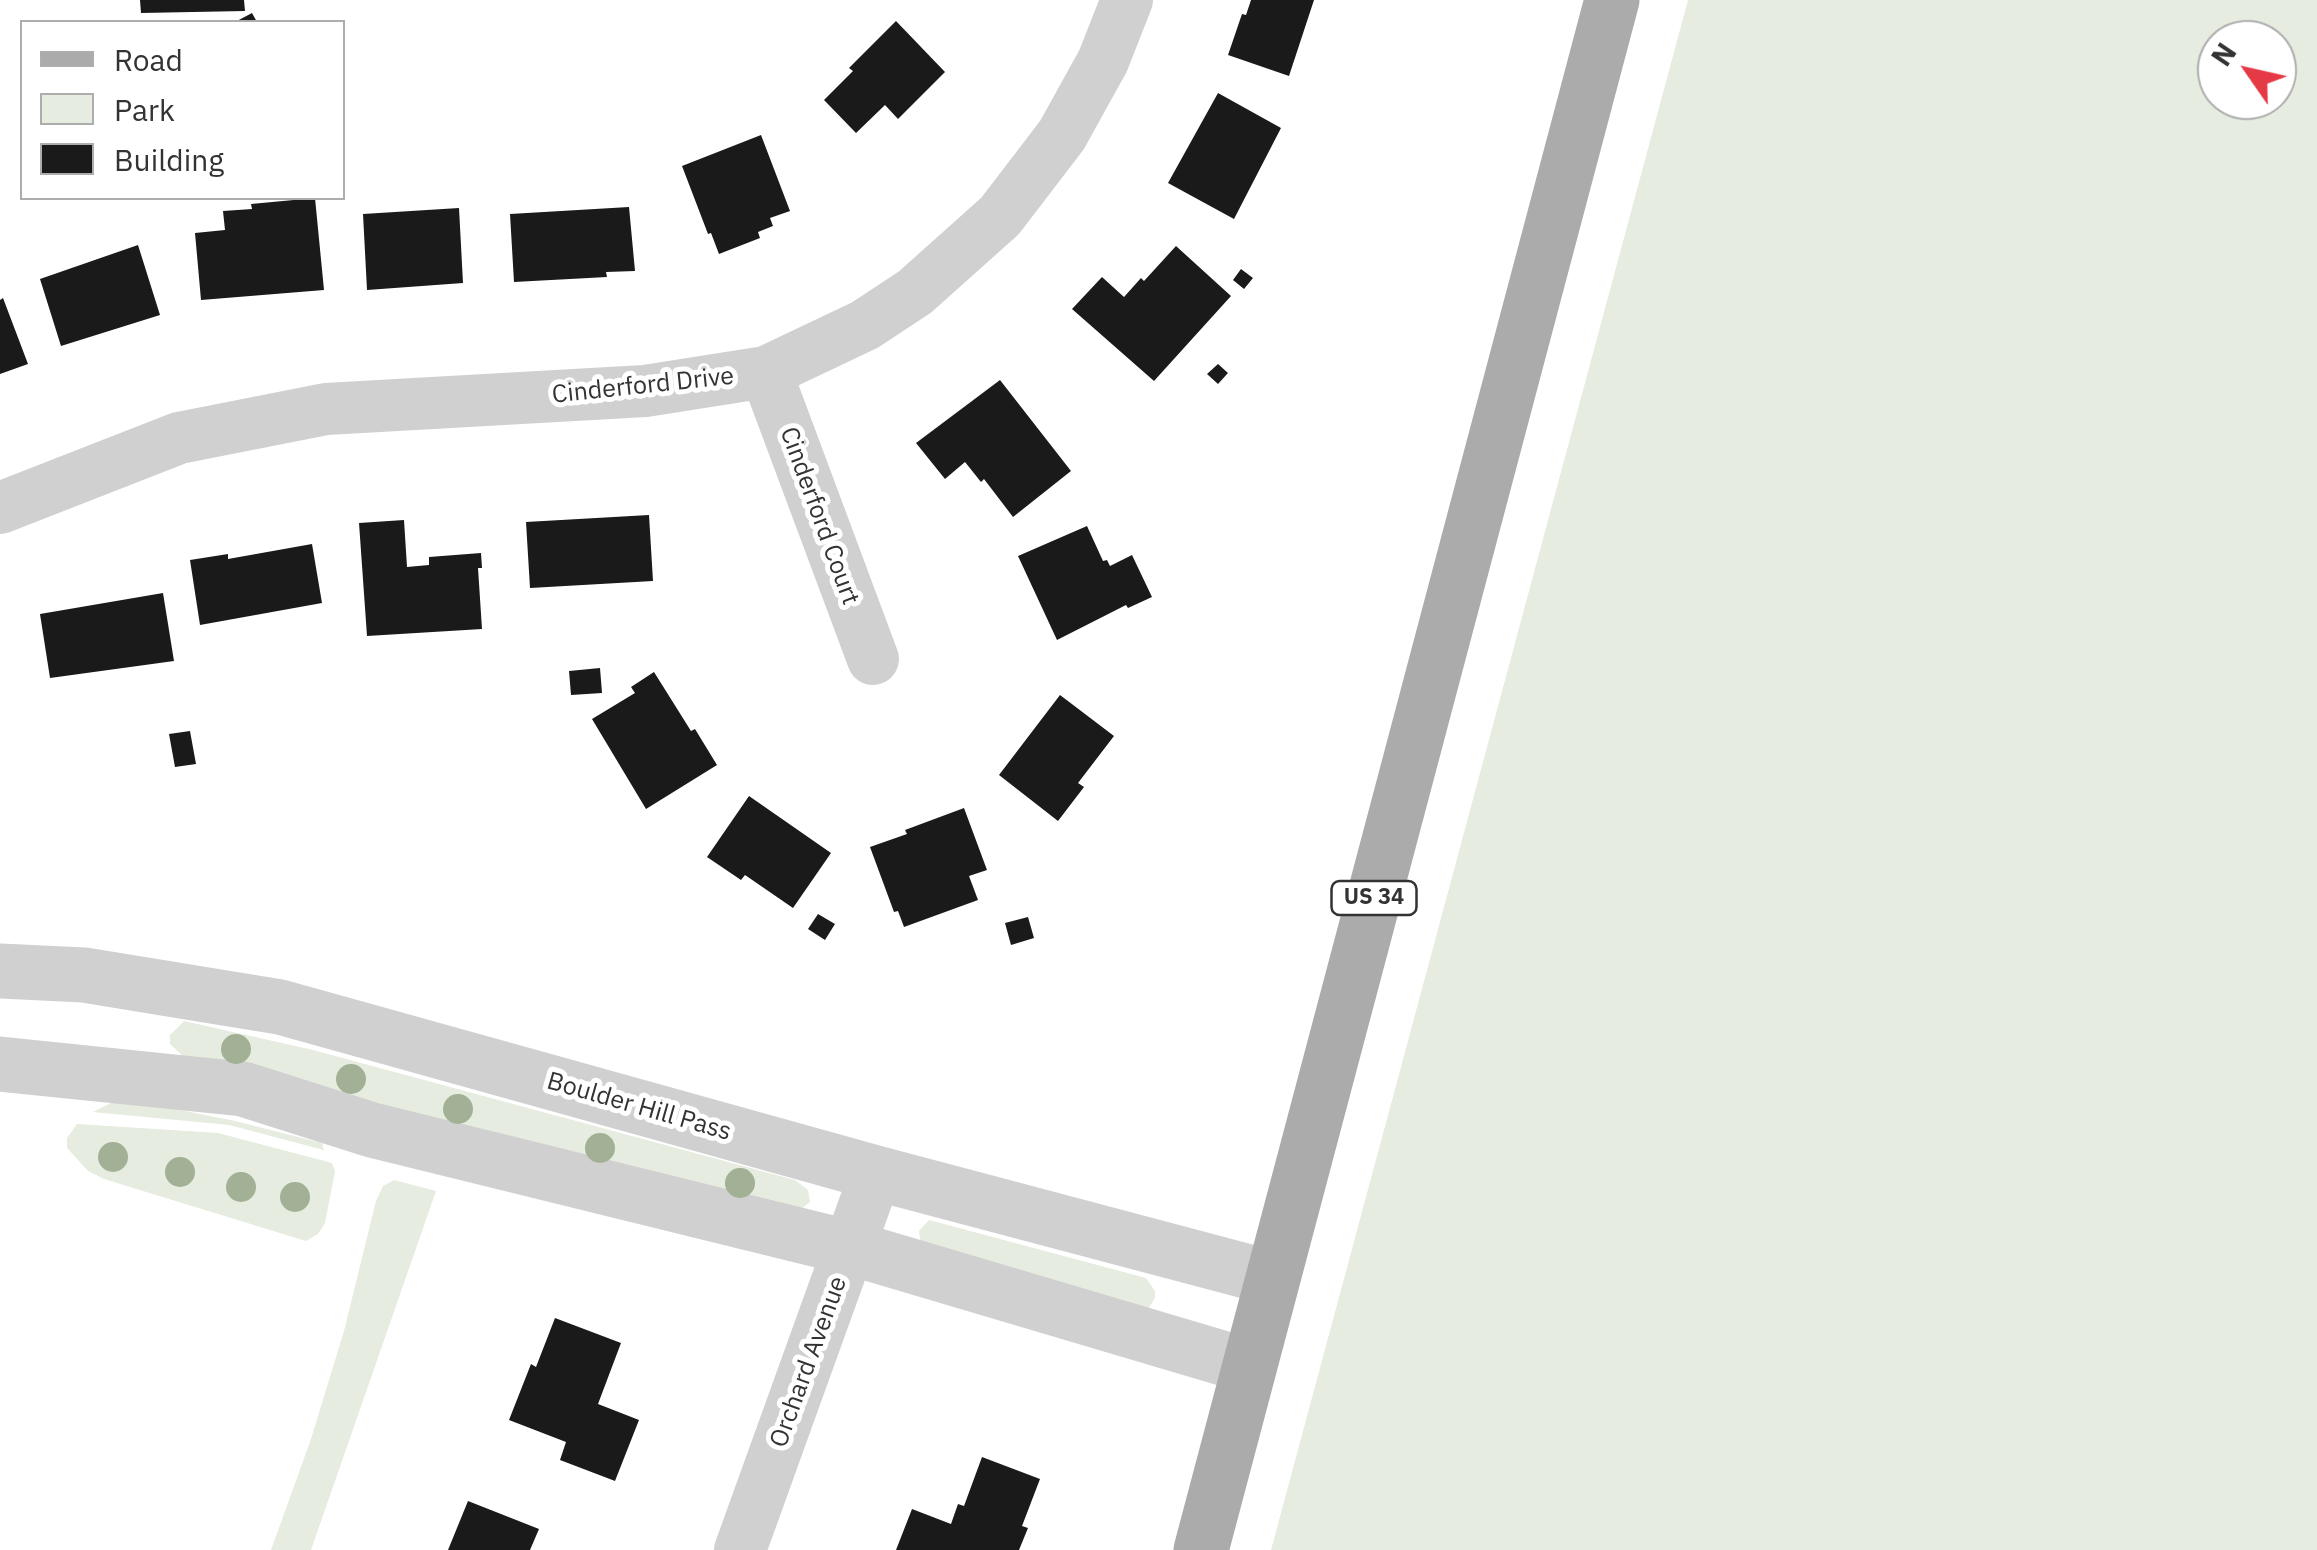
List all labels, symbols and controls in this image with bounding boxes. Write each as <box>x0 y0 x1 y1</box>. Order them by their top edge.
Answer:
legend <box>20 20 345 200</box>
north arrow <box>2197 20 2297 120</box>
text: N <box>2202 35 2244 73</box>
text: Road <box>114 40 183 79</box>
text: Park <box>114 90 175 129</box>
text: Building <box>114 140 224 179</box>
street label: Cinderford Drive <box>550 362 736 410</box>
street label: Cinderford Court <box>773 423 865 609</box>
road number: US 34 <box>1332 881 1416 915</box>
street label: Boulder Hill Pass <box>543 1066 735 1148</box>
street label: Orchard Avenue <box>764 1272 854 1452</box>

